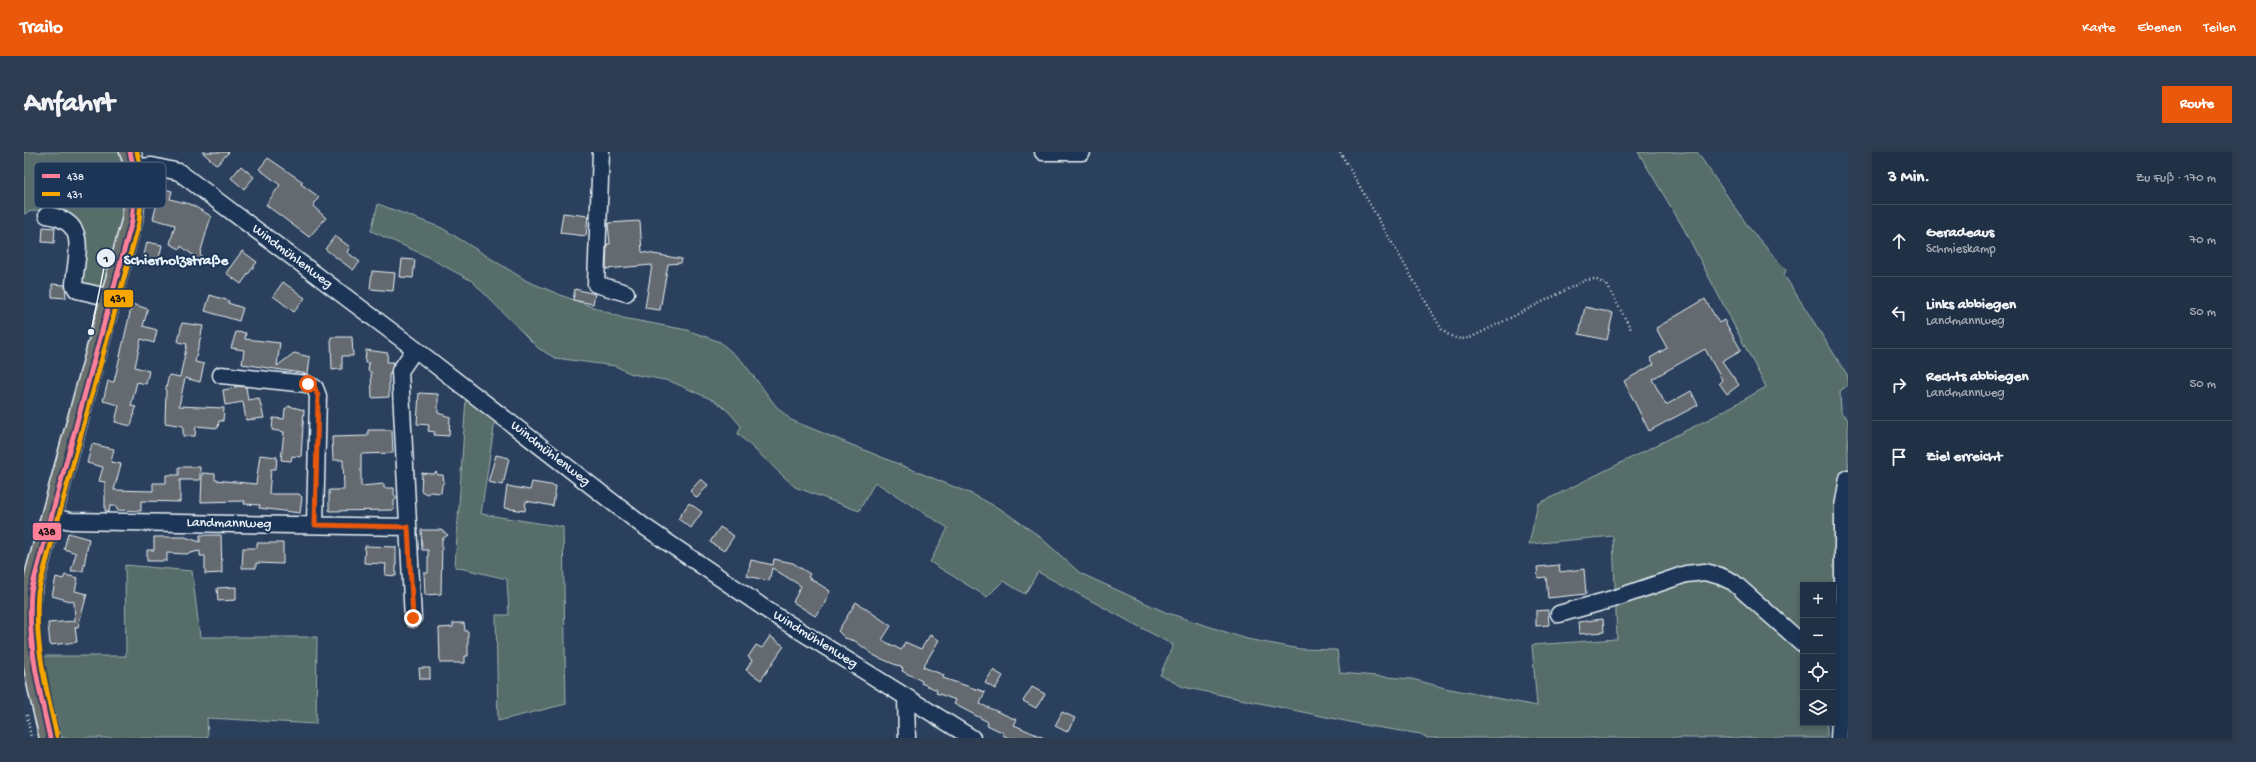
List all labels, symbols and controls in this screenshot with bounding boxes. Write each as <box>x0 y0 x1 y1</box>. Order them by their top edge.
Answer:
text: Trailo <box>20 17 63 40</box>
text: Karte <box>2082 20 2116 37</box>
text: Ebenen <box>2138 20 2181 37</box>
text: Teilen <box>2203 20 2236 37</box>
button: Route <box>2162 86 2232 123</box>
text: Anfahrt <box>24 88 114 121</box>
legend <box>34 162 166 208</box>
text: 3 Min. <box>1888 168 1930 188</box>
text: Zu Fuß · 170 m <box>2136 171 2216 186</box>
text: 438 <box>67 172 84 184</box>
text: 431 <box>67 190 82 202</box>
street label: Windmühlenweg <box>248 221 336 293</box>
text: Geradeaus <box>1926 224 1994 242</box>
icon: ahead <box>1888 230 1910 252</box>
text: 70 m <box>2190 233 2216 248</box>
text: Schmieskamp <box>1926 242 1996 257</box>
callout: Schierholzstraße <box>96 245 236 272</box>
text: Schierholzstraße <box>124 252 229 270</box>
text: 1 <box>103 253 109 267</box>
line badge: 431 <box>103 289 134 308</box>
text: 431 <box>109 294 126 306</box>
text: Links abbiegen <box>1926 296 2016 314</box>
icon: left <box>1888 302 1910 324</box>
text: 50 m <box>2189 305 2216 320</box>
text: Landmannweg <box>1926 314 2005 329</box>
text: Rechts abbiegen <box>1926 368 2029 386</box>
icon: right <box>1888 374 1910 396</box>
route start <box>299 375 317 393</box>
text: 50 m <box>2189 377 2216 392</box>
text: Landmannweg <box>1926 386 2005 401</box>
street label: Windmühlenweg <box>507 417 593 491</box>
icon: arrive <box>1888 446 1910 468</box>
text: Ziel erreicht <box>1926 448 2002 466</box>
street label: Landmannweg <box>186 515 272 533</box>
line badge: 438 <box>32 522 62 541</box>
text: 438 <box>38 527 55 539</box>
map controls <box>1800 582 1836 726</box>
button: + <box>1800 582 1836 618</box>
street label: Windmühlenweg <box>769 607 861 673</box>
route end <box>404 609 422 627</box>
button: − <box>1800 618 1836 654</box>
button: locate <box>1800 654 1836 690</box>
button: layers <box>1800 690 1836 726</box>

